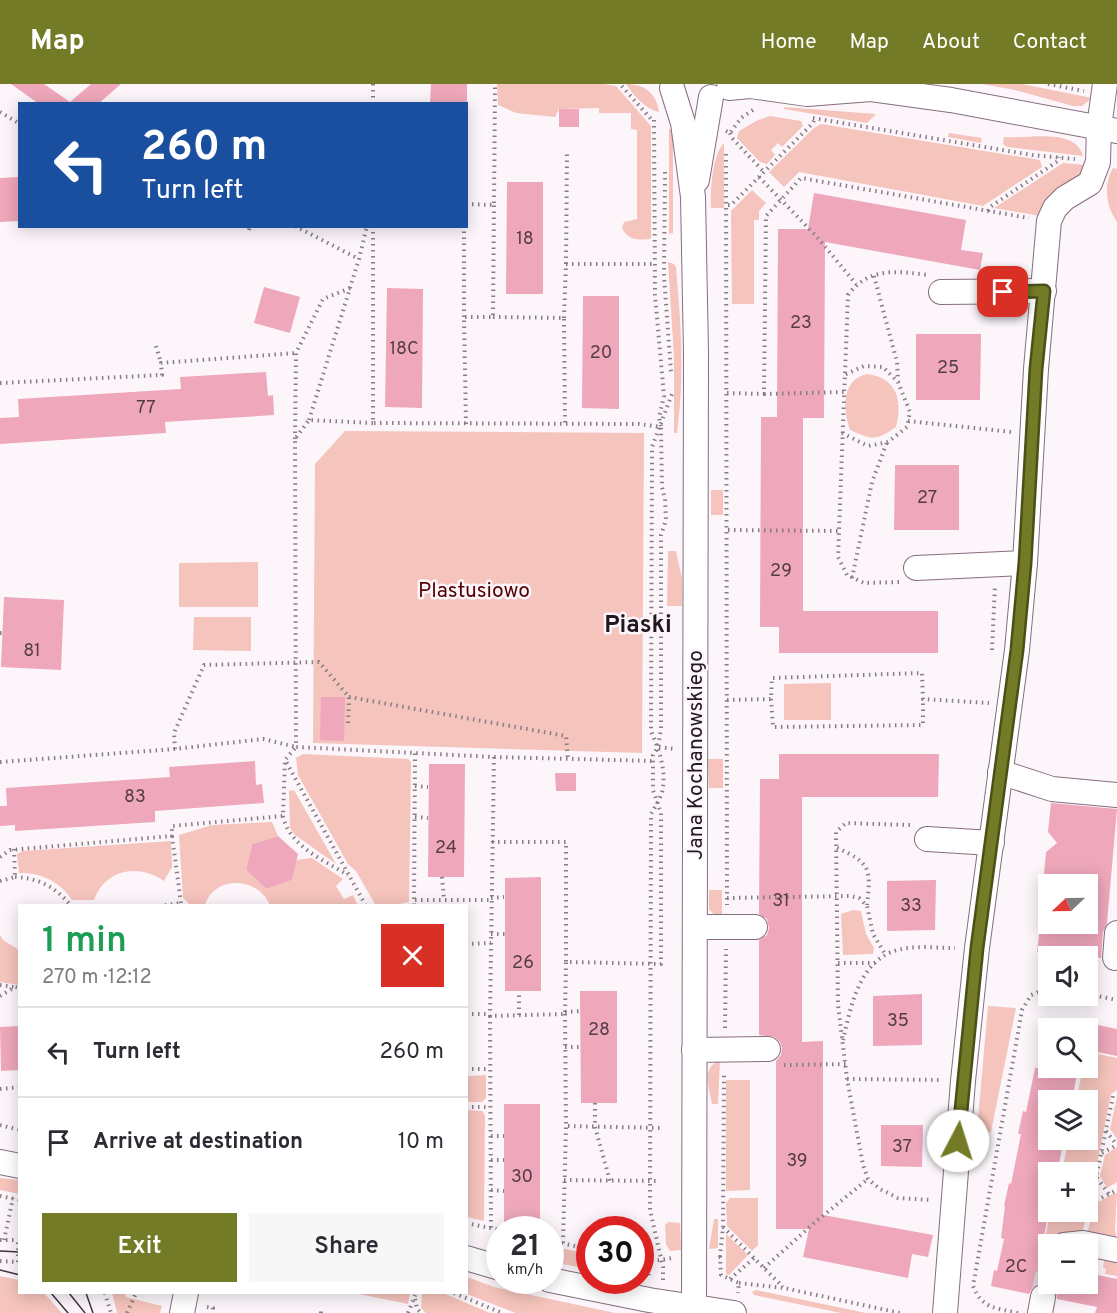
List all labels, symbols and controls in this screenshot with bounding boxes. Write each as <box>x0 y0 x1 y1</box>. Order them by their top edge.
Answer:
text: Map <box>30 24 85 60</box>
text: Home <box>761 29 817 56</box>
text: Map <box>850 29 889 56</box>
text: About <box>922 29 980 56</box>
text: Contact <box>1013 29 1087 56</box>
text: 260 m <box>141 122 267 175</box>
icon: left <box>42 126 120 204</box>
text: Turn left <box>141 174 243 208</box>
house number: 18 <box>516 228 534 251</box>
pin <box>977 266 1028 317</box>
icon: arrive <box>986 275 1019 308</box>
house number: 23 <box>790 312 812 335</box>
house number: 18C <box>389 338 419 361</box>
house number: 20 <box>590 342 612 365</box>
house number: 25 <box>937 357 959 380</box>
house number: 77 <box>136 397 156 420</box>
house number: 27 <box>917 487 937 510</box>
house number: 29 <box>770 560 792 583</box>
park label: Plastusiowo <box>418 578 530 605</box>
district label: Piaski <box>604 611 672 641</box>
house number: 81 <box>23 640 41 663</box>
street label: Jana Kochanowskiego <box>683 650 710 860</box>
house number: 83 <box>124 786 146 809</box>
house number: 24 <box>435 837 457 860</box>
north arrow <box>1038 874 1098 934</box>
map controls <box>1038 874 1098 1294</box>
house number: 31 <box>772 890 790 913</box>
house number: 33 <box>900 895 922 918</box>
text: 1 min <box>42 919 127 965</box>
button: close <box>381 924 444 987</box>
button: sound <box>1038 946 1098 1006</box>
house number: 26 <box>512 952 534 975</box>
text: 270 m · 12:12 <box>42 965 152 991</box>
house number: 35 <box>887 1010 909 1033</box>
button: search <box>1038 1018 1098 1078</box>
house number: 28 <box>588 1019 610 1042</box>
icon: left <box>42 1036 75 1069</box>
text: Turn left <box>93 1039 181 1066</box>
text: 260 m <box>379 1039 444 1066</box>
button: layers <box>1038 1090 1098 1150</box>
position arrow <box>926 1109 990 1173</box>
icon: arrive <box>42 1126 75 1159</box>
text: Arrive at destination <box>93 1129 303 1156</box>
text: 10 m <box>398 1129 444 1156</box>
house number: 37 <box>892 1136 912 1159</box>
house number: 39 <box>786 1150 808 1173</box>
button: + <box>1038 1162 1098 1222</box>
house number: 30 <box>511 1166 533 1189</box>
button: Exit <box>42 1213 237 1282</box>
button: Share <box>249 1213 444 1282</box>
speed limit sign: 30 <box>576 1216 654 1294</box>
text: 21 <box>510 1229 540 1266</box>
button: − <box>1038 1234 1098 1294</box>
house number: 2C <box>1005 1256 1027 1279</box>
text: km/h <box>507 1261 543 1280</box>

